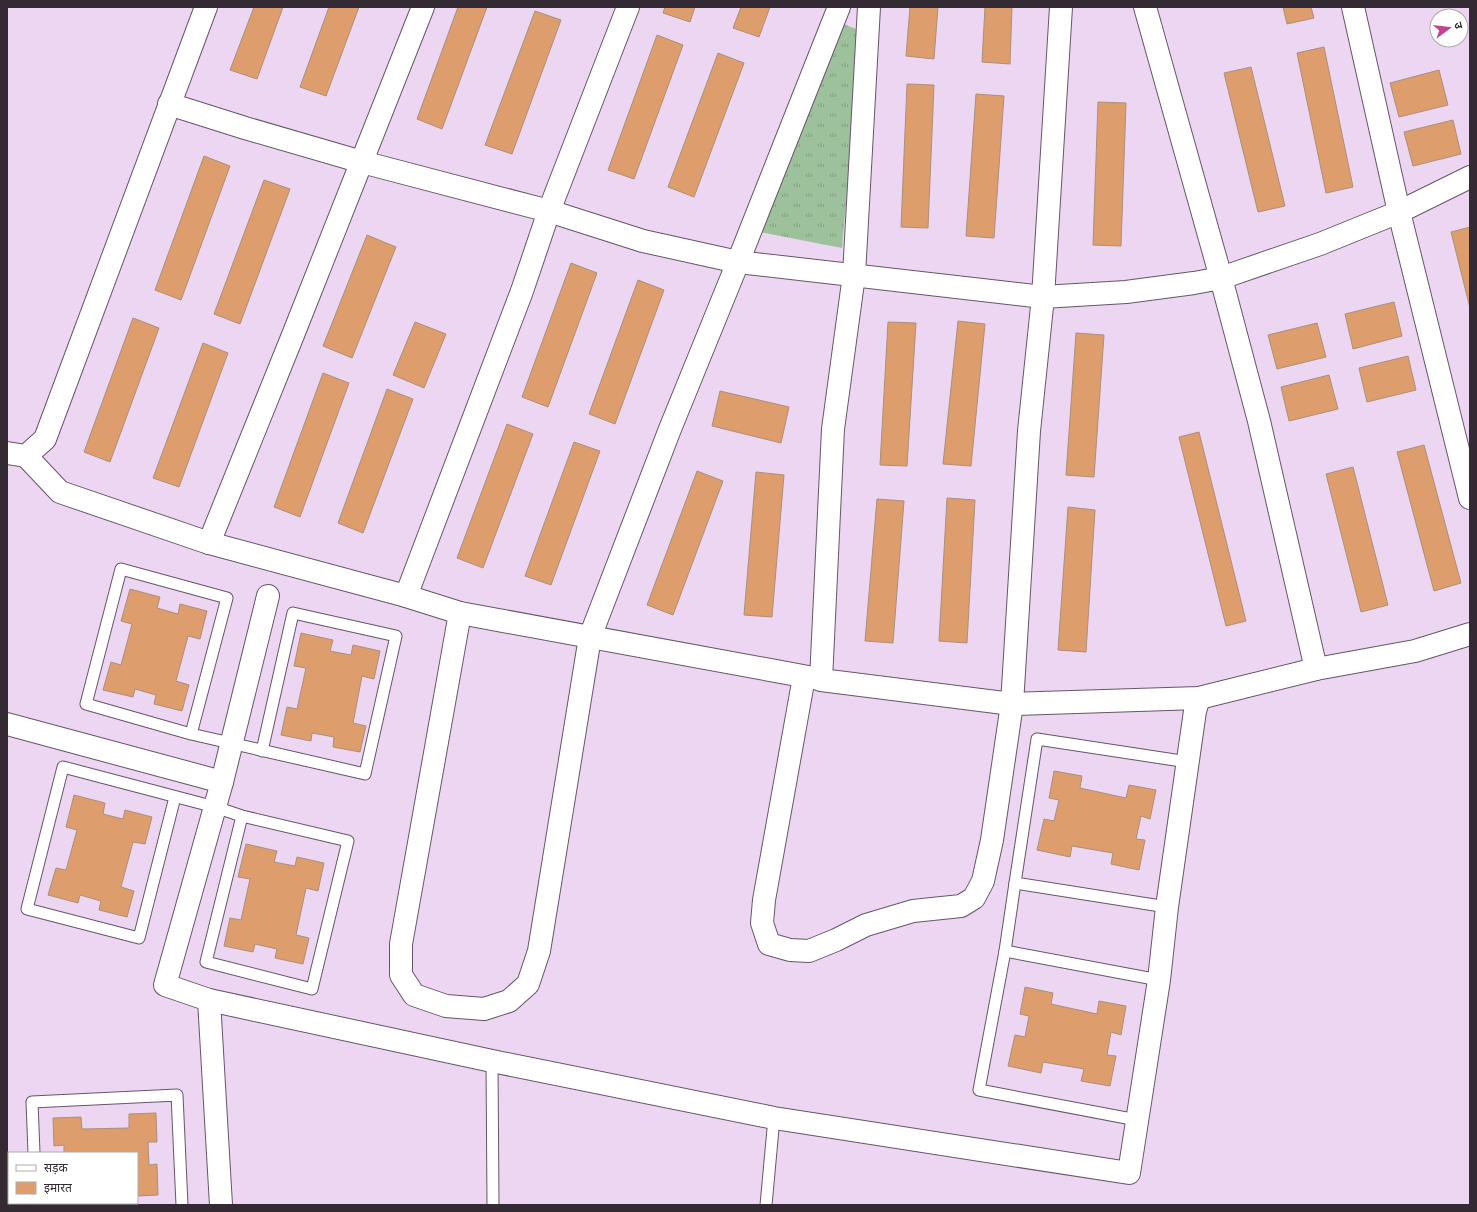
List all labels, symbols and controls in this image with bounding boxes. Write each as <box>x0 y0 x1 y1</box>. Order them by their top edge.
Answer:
north arrow <box>1429 8 1469 48</box>
text: उ <box>1451 20 1467 31</box>
legend <box>8 1152 138 1204</box>
text: सड़क <box>44 1159 69 1176</box>
text: इमारत <box>44 1179 73 1196</box>

